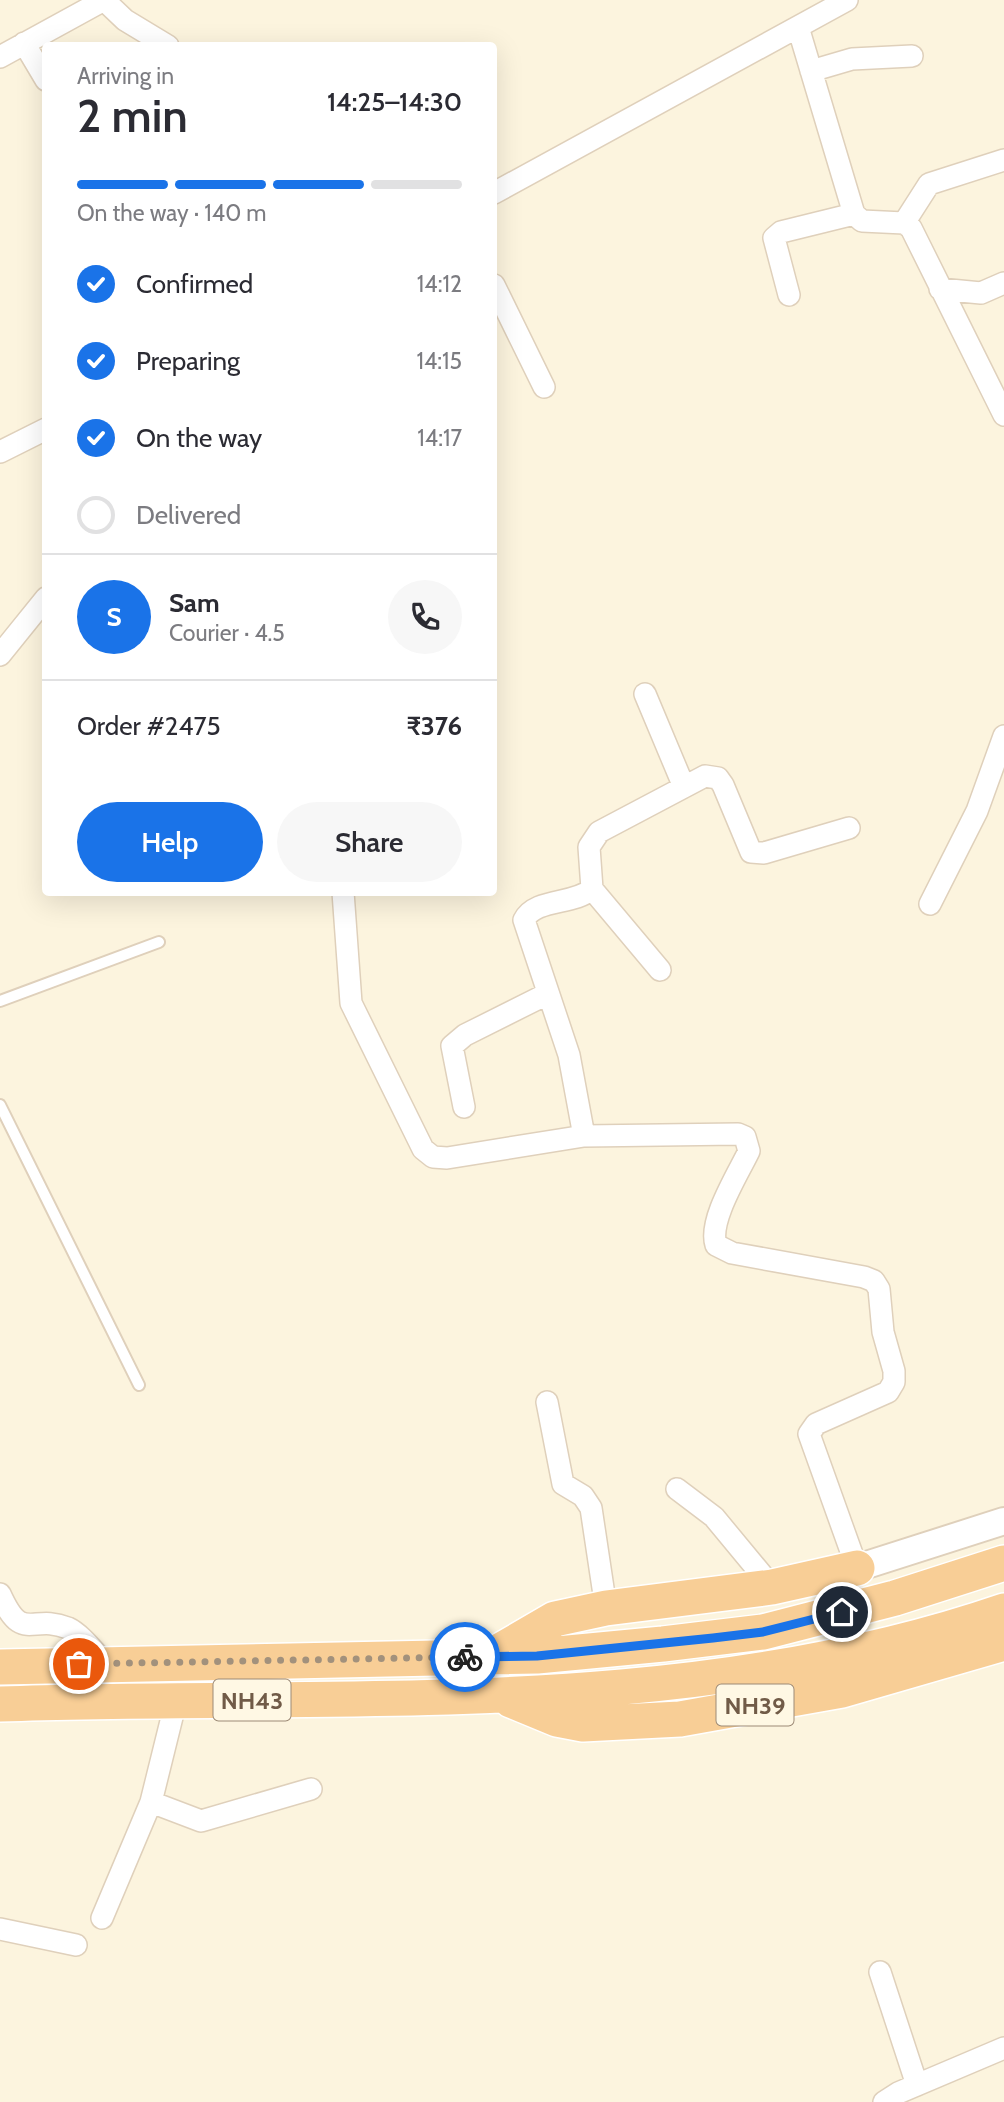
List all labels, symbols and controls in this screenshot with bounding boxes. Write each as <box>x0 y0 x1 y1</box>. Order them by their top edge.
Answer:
text: Arriving in <box>77 62 174 90</box>
text: 14:25–14:30 <box>327 86 462 118</box>
text: 2 min <box>77 88 188 144</box>
text: On the way · 140 m <box>77 199 267 227</box>
icon: check <box>77 265 115 303</box>
text: Confirmed <box>136 268 253 300</box>
text: 14:12 <box>417 270 462 298</box>
icon: check <box>77 342 115 380</box>
text: Preparing <box>136 345 240 377</box>
text: 14:15 <box>416 347 462 375</box>
icon: check <box>77 419 115 457</box>
text: On the way <box>136 422 262 454</box>
text: 14:17 <box>417 424 462 452</box>
text: Delivered <box>136 499 241 531</box>
button: phone <box>388 580 462 654</box>
text: Sam <box>169 587 220 619</box>
text: S <box>106 601 122 633</box>
text: Courier · 4.5 <box>169 619 285 647</box>
text: Order #2475 <box>77 710 221 742</box>
text: ₹376 <box>407 710 462 742</box>
button: Help <box>77 802 263 882</box>
button: Share <box>277 802 462 882</box>
pin <box>812 1582 872 1642</box>
icon: home <box>823 1593 861 1631</box>
courier <box>430 1622 500 1692</box>
pin <box>49 1634 109 1694</box>
icon: bike <box>446 1638 484 1676</box>
icon: bag <box>60 1645 98 1683</box>
road number: NH43 <box>214 1680 290 1720</box>
road number: NH39 <box>716 1685 794 1726</box>

